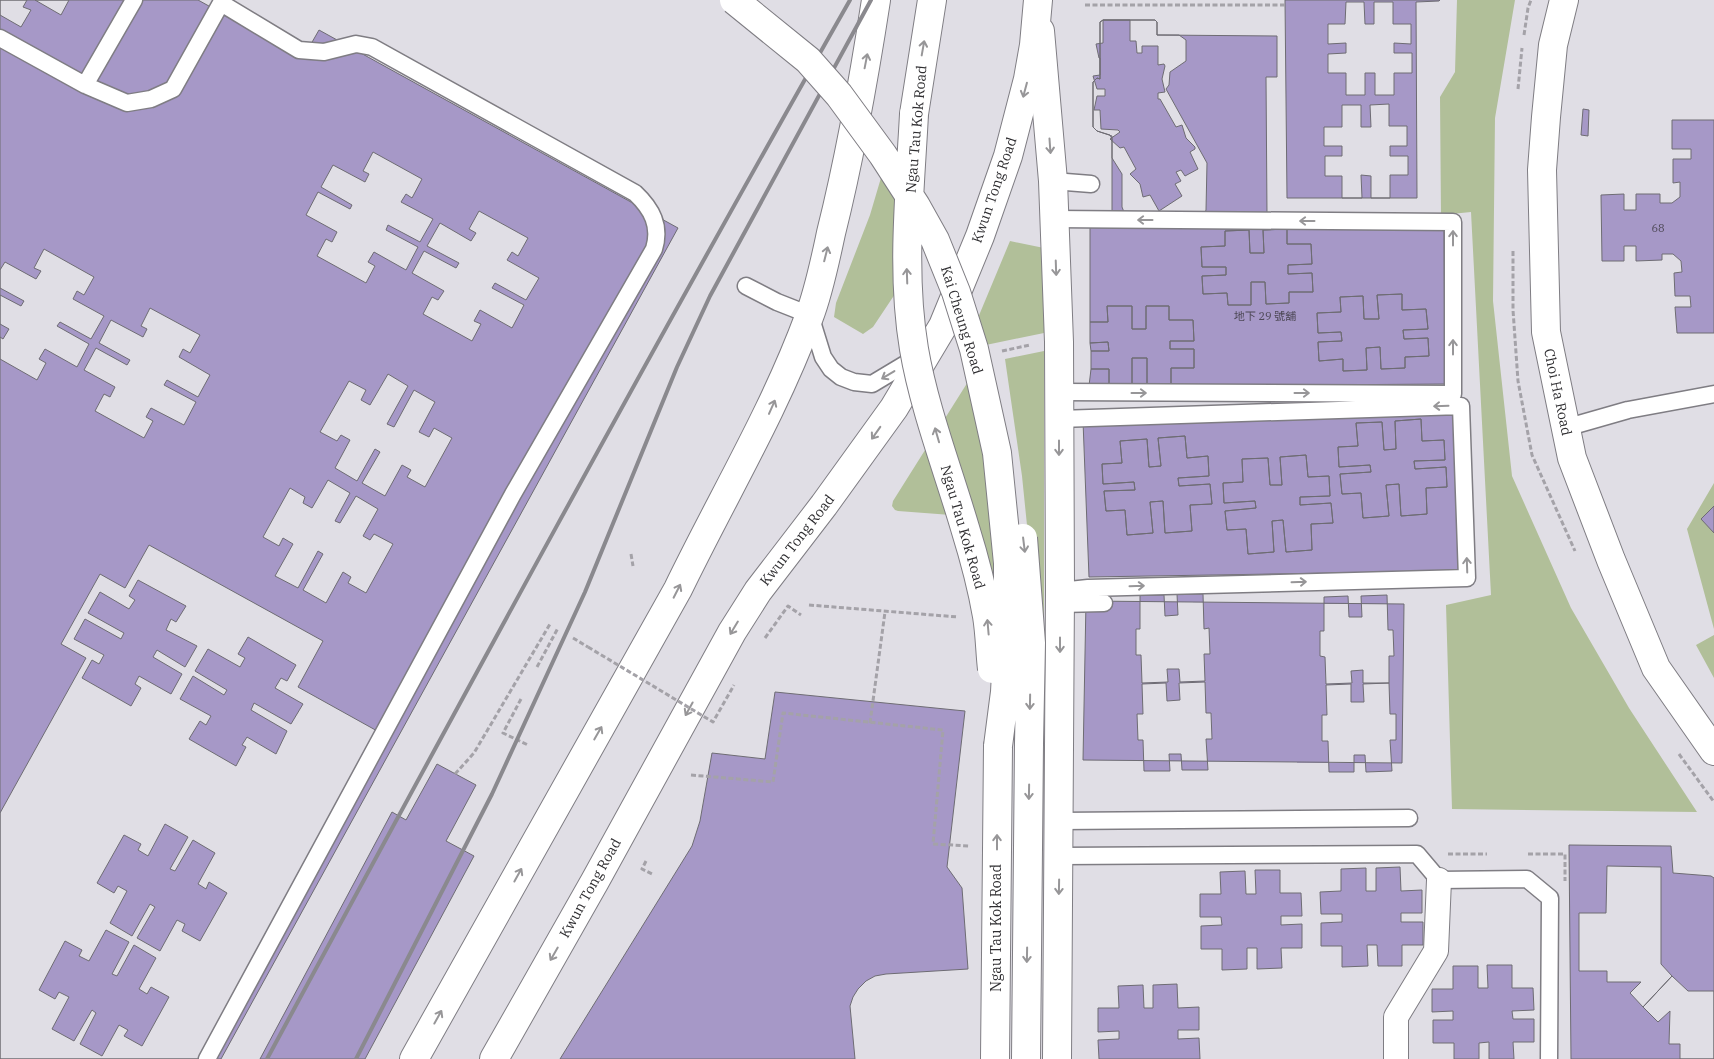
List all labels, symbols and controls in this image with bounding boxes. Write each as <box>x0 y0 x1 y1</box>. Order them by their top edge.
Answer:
one-way arrow <box>919 41 929 57</box>
one-way arrow <box>861 53 871 69</box>
street label: Ngau Tau Kok Road <box>901 64 931 194</box>
one-way arrow <box>1020 81 1029 97</box>
street label: Kwun Tong Road <box>967 134 1021 245</box>
one-way arrow <box>1046 138 1055 154</box>
one-way arrow <box>1137 216 1153 225</box>
one-way arrow <box>1299 216 1316 226</box>
house number: 68 <box>1651 221 1665 235</box>
one-way arrow <box>1448 231 1458 247</box>
one-way arrow <box>822 247 832 263</box>
one-way arrow <box>1051 260 1060 276</box>
street label: Kai Cheung Road <box>937 264 987 377</box>
one-way arrow <box>903 268 912 284</box>
house number: 地下 29 號舖 <box>1234 309 1296 323</box>
one-way arrow <box>1448 340 1458 356</box>
street label: Choi Ha Road <box>1540 347 1576 438</box>
one-way arrow <box>881 370 895 380</box>
one-way arrow <box>1131 388 1147 397</box>
one-way arrow <box>1294 388 1310 398</box>
one-way arrow <box>767 400 777 415</box>
one-way arrow <box>1433 402 1449 411</box>
one-way arrow <box>871 426 881 440</box>
one-way arrow <box>931 428 941 444</box>
one-way arrow <box>1054 440 1064 456</box>
street label: Ngau Tau Kok Road <box>937 463 989 591</box>
street label: Kwun Tong Road <box>756 490 839 589</box>
one-way arrow <box>1019 537 1029 553</box>
one-way arrow <box>1462 558 1471 574</box>
one-way arrow <box>1291 577 1307 587</box>
one-way arrow <box>1129 582 1145 591</box>
one-way arrow <box>672 584 682 599</box>
one-way arrow <box>983 620 993 636</box>
one-way arrow <box>729 621 740 635</box>
one-way arrow <box>1055 637 1065 653</box>
one-way arrow <box>1025 694 1035 710</box>
one-way arrow <box>684 702 694 716</box>
one-way arrow <box>593 727 603 741</box>
one-way arrow <box>1024 784 1034 800</box>
one-way arrow <box>992 834 1002 850</box>
street label: Kwun Tong Road <box>555 835 625 941</box>
street label: Ngau Tau Kok Road <box>987 863 1005 992</box>
one-way arrow <box>514 868 523 883</box>
one-way arrow <box>1054 878 1064 895</box>
one-way arrow <box>549 946 559 961</box>
one-way arrow <box>1022 946 1032 962</box>
one-way arrow <box>433 1009 443 1024</box>

